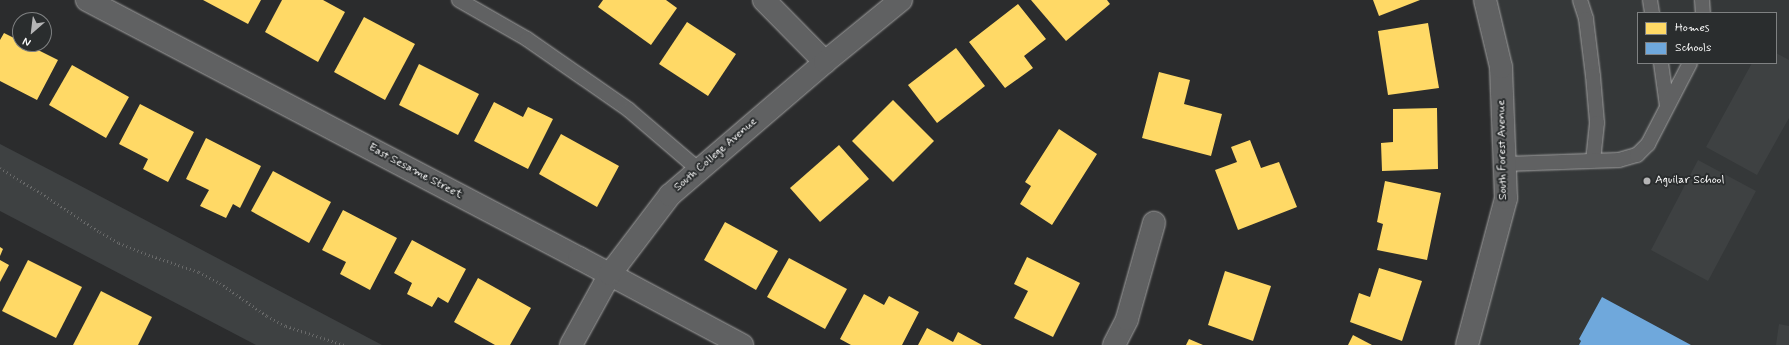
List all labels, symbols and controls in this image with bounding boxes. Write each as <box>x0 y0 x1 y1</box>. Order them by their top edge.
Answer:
north arrow <box>12 12 52 52</box>
legend <box>1637 12 1777 64</box>
text: Homes <box>1675 20 1710 36</box>
text: N <box>20 34 33 50</box>
text: Schools <box>1675 40 1711 56</box>
street label: South Forest Avenue <box>1495 100 1511 200</box>
street label: South College Avenue <box>671 115 761 195</box>
street label: East Sesame Street <box>366 141 464 203</box>
place label: Aguilar School <box>1655 174 1724 188</box>
marker: Aguilar School <box>1642 176 1652 186</box>

